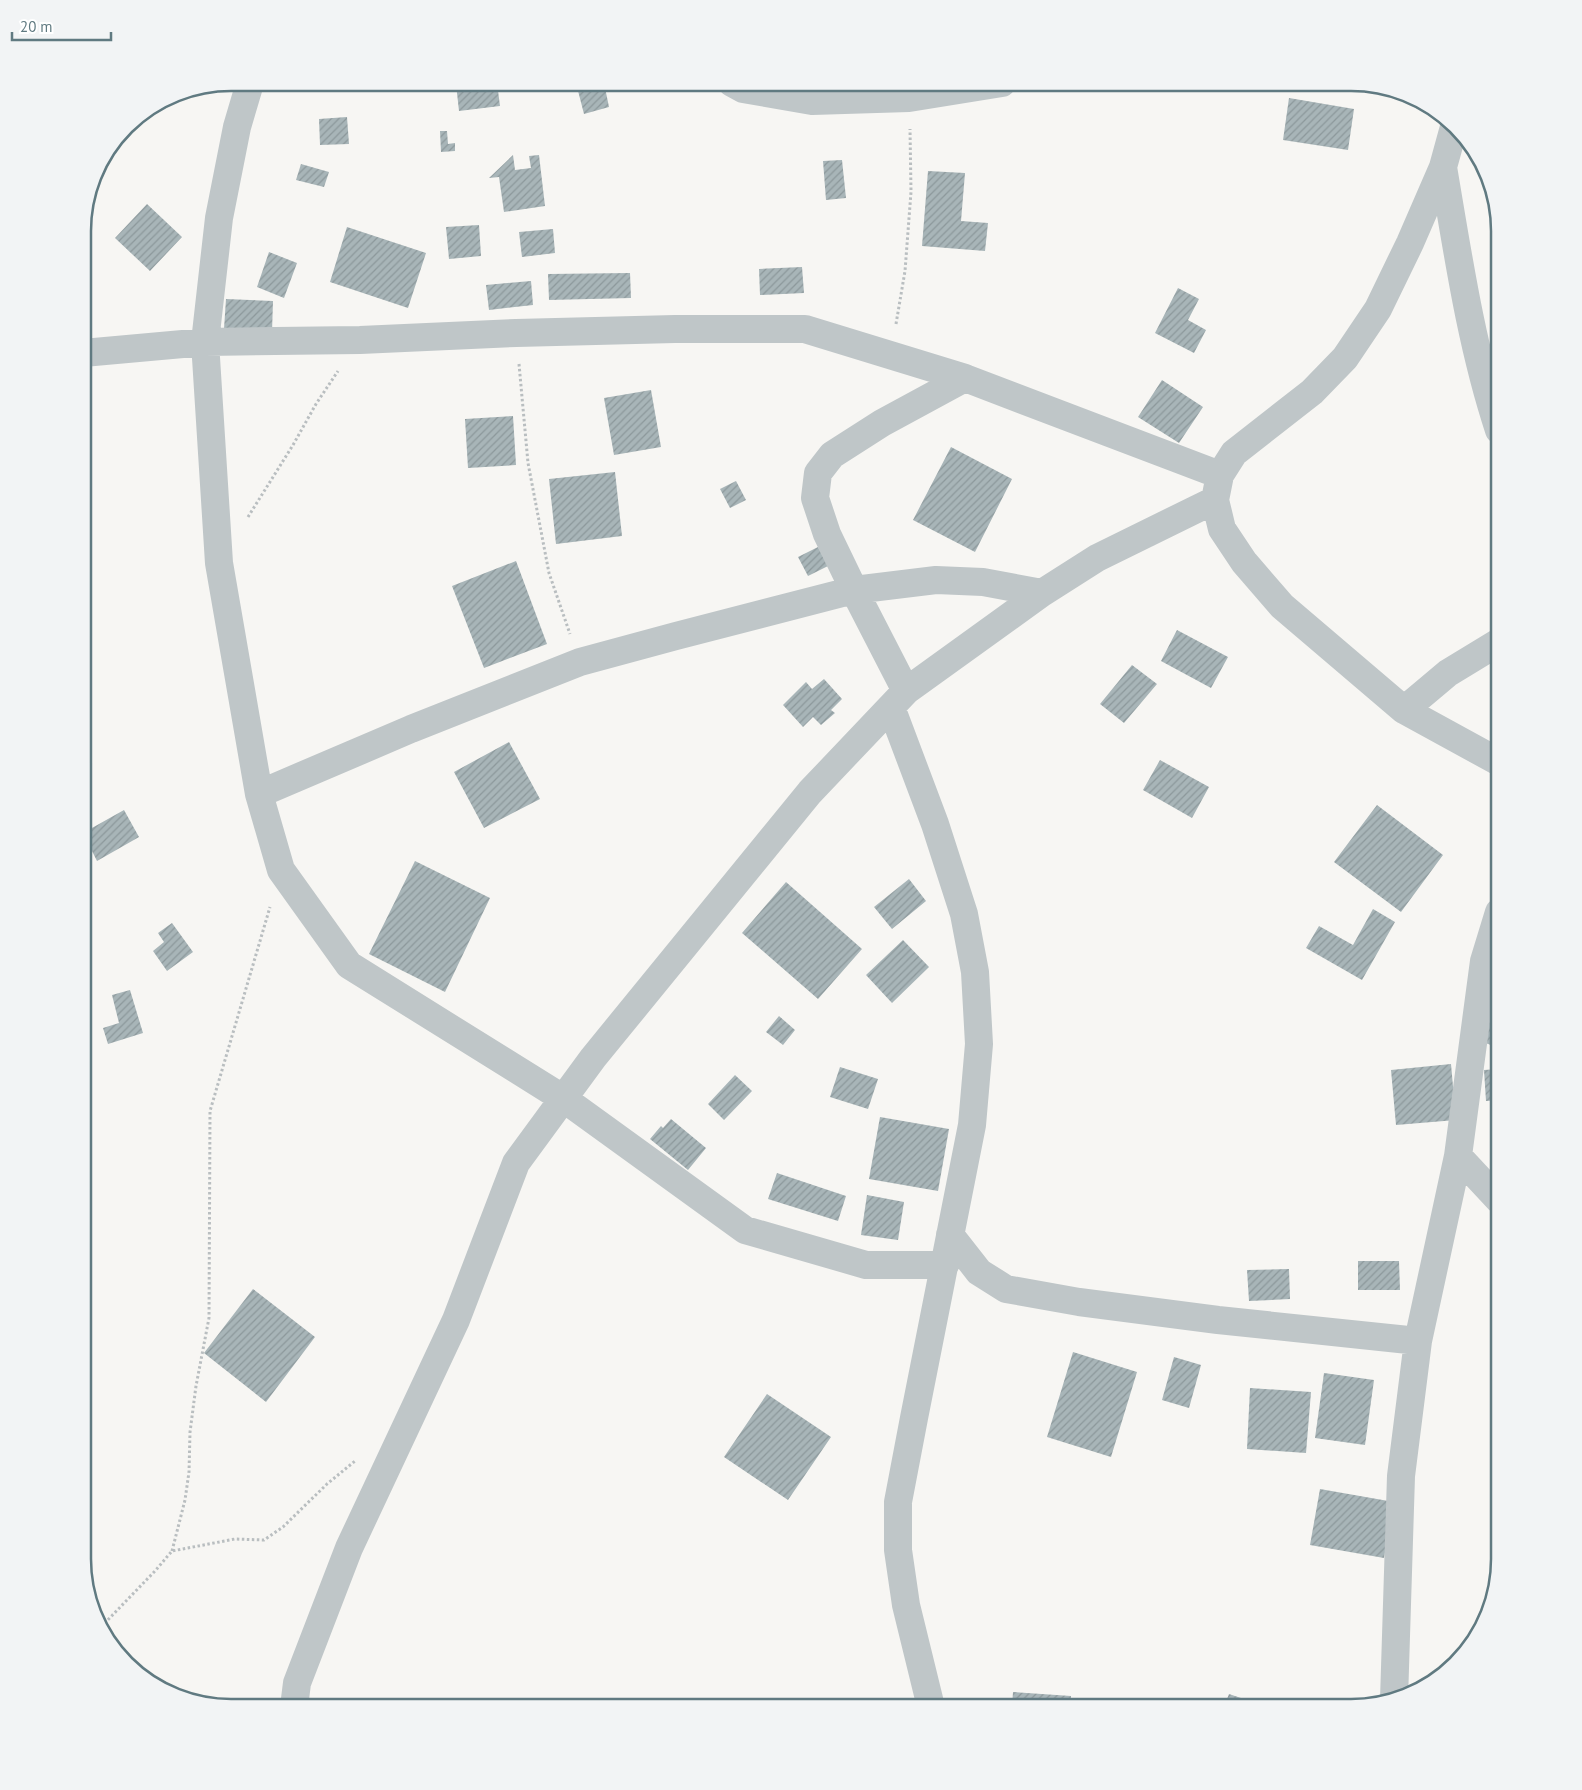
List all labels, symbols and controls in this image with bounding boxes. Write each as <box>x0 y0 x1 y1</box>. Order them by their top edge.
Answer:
scale bar <box>12 10 111 42</box>
text: 20 m <box>20 17 53 36</box>

